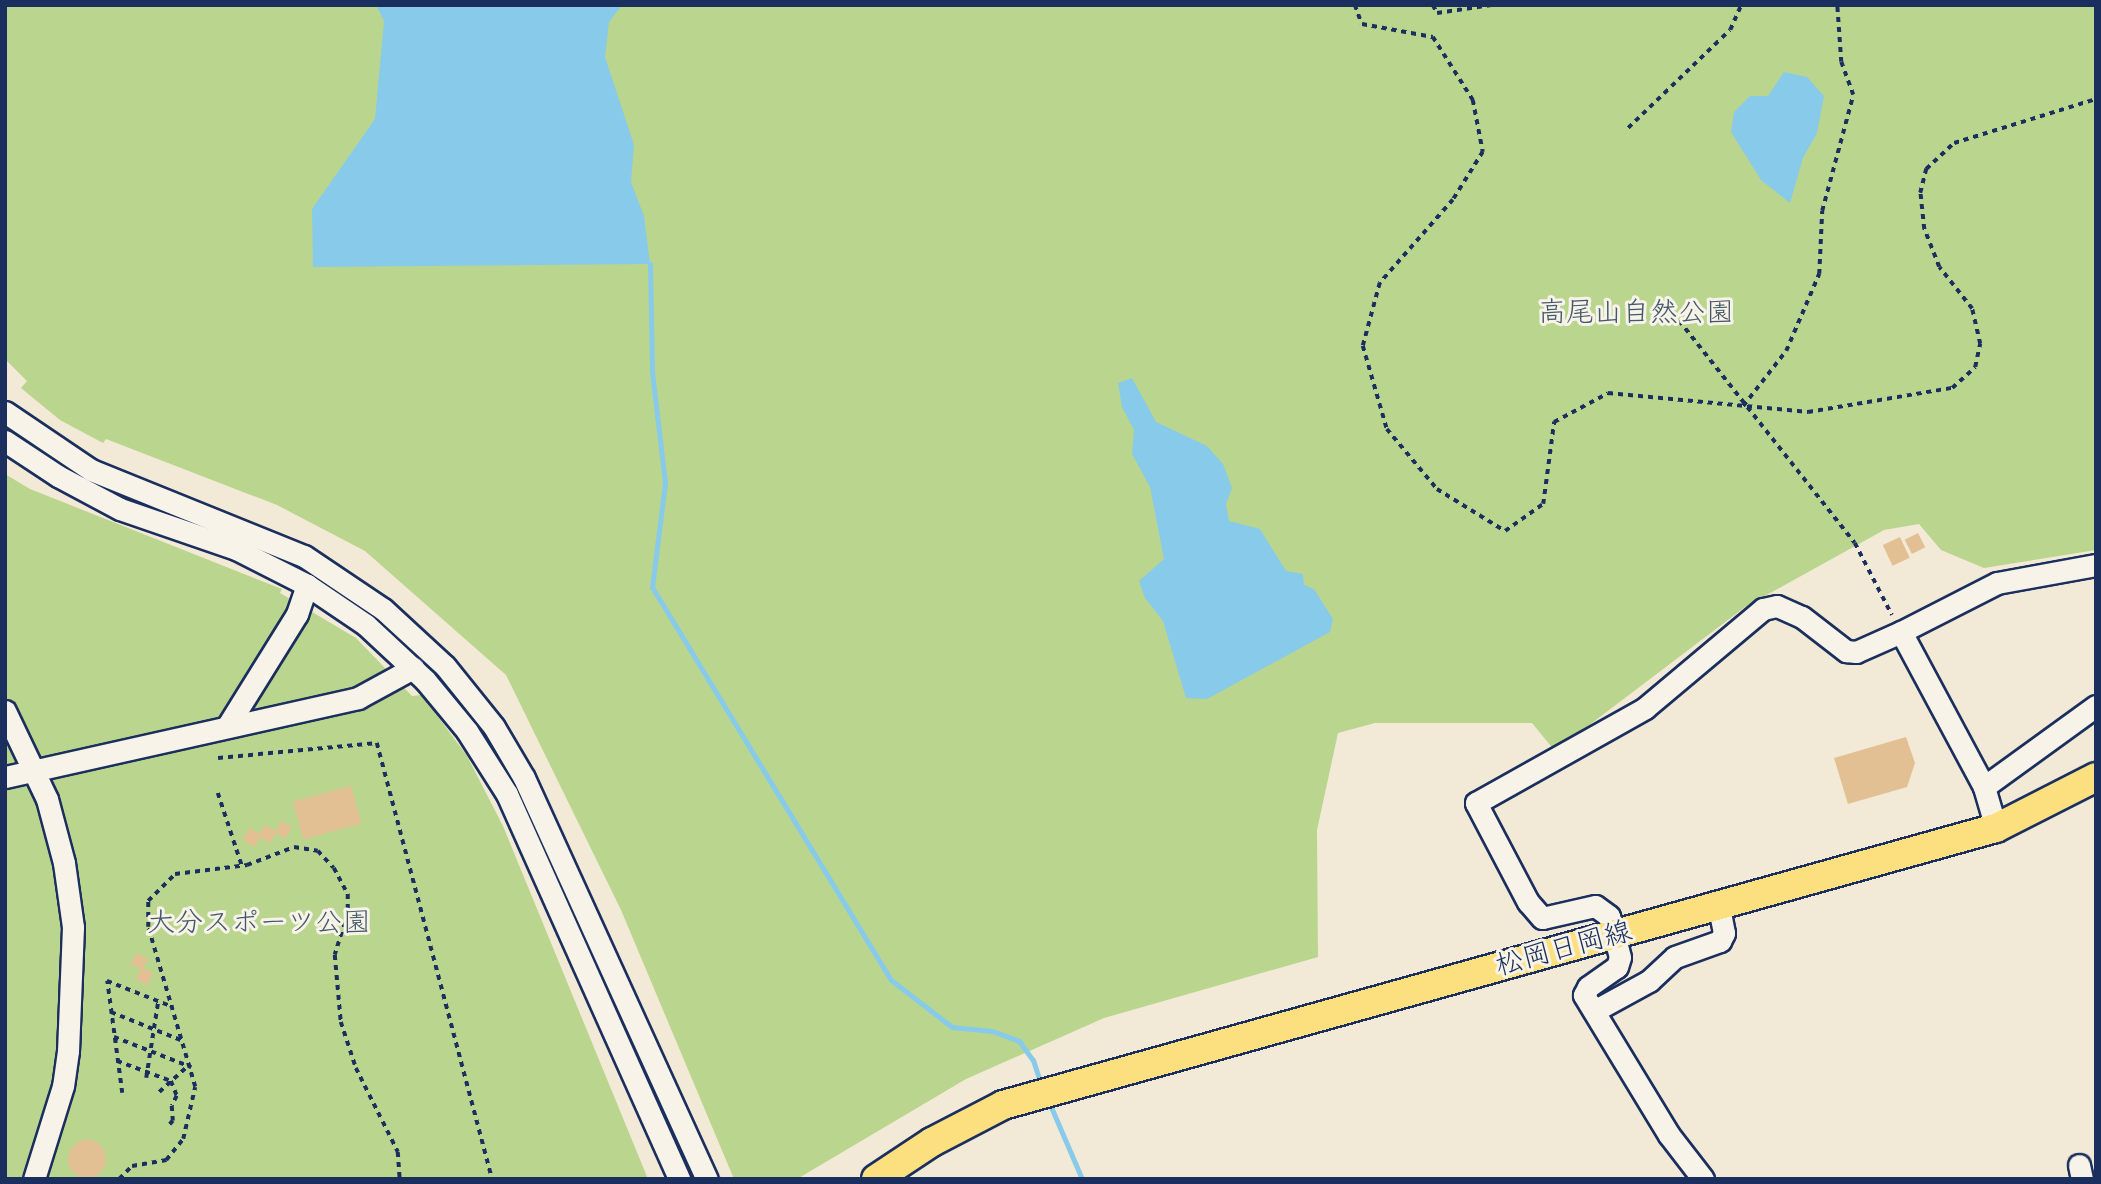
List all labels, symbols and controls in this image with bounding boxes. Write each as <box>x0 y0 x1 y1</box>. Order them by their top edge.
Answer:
park label: 高尾山自然公園 <box>1538 297 1734 331</box>
park label: 大分スポーツ公園 <box>147 907 371 941</box>
street label: 松岡日岡線 <box>1492 916 1636 984</box>

